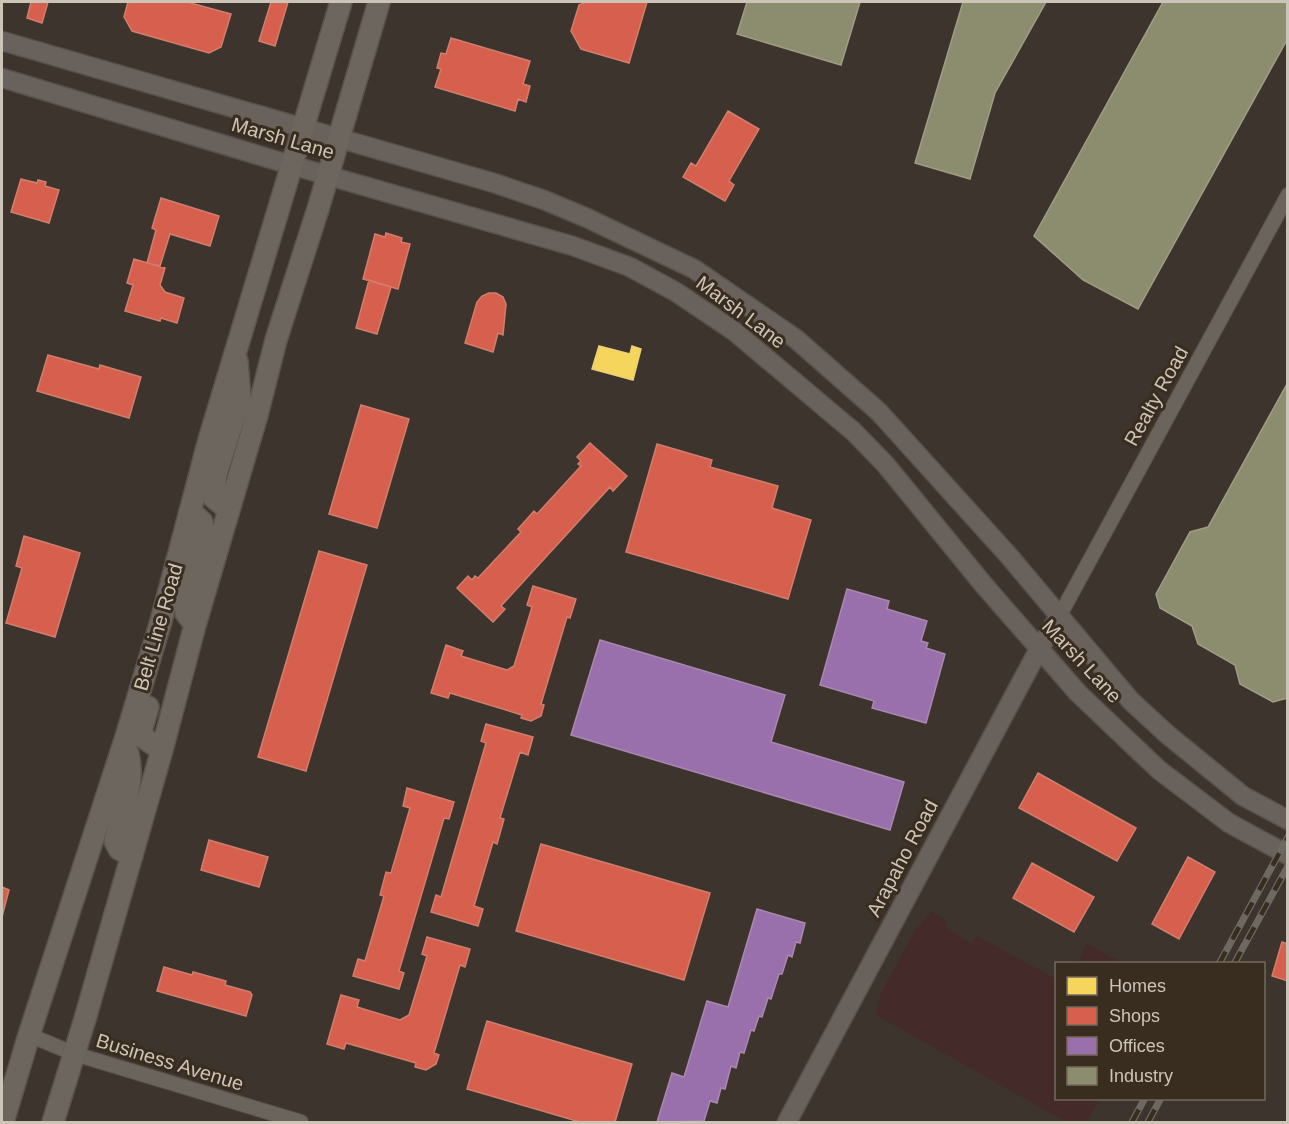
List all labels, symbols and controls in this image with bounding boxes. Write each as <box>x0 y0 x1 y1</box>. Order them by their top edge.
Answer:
street label: Marsh Lane <box>229 113 337 163</box>
street label: Marsh Lane <box>692 271 790 353</box>
street label: Realty Road <box>1120 343 1192 449</box>
street label: Belt Line Road <box>129 561 187 693</box>
street label: Marsh Lane <box>1038 615 1126 707</box>
street label: Arapaho Road <box>862 796 942 920</box>
legend <box>1055 962 1265 1100</box>
text: Homes <box>1109 976 1166 996</box>
text: Shops <box>1109 1006 1160 1026</box>
street label: Business Avenue <box>94 1029 246 1095</box>
text: Offices <box>1109 1036 1165 1056</box>
text: Industry <box>1109 1066 1173 1086</box>

